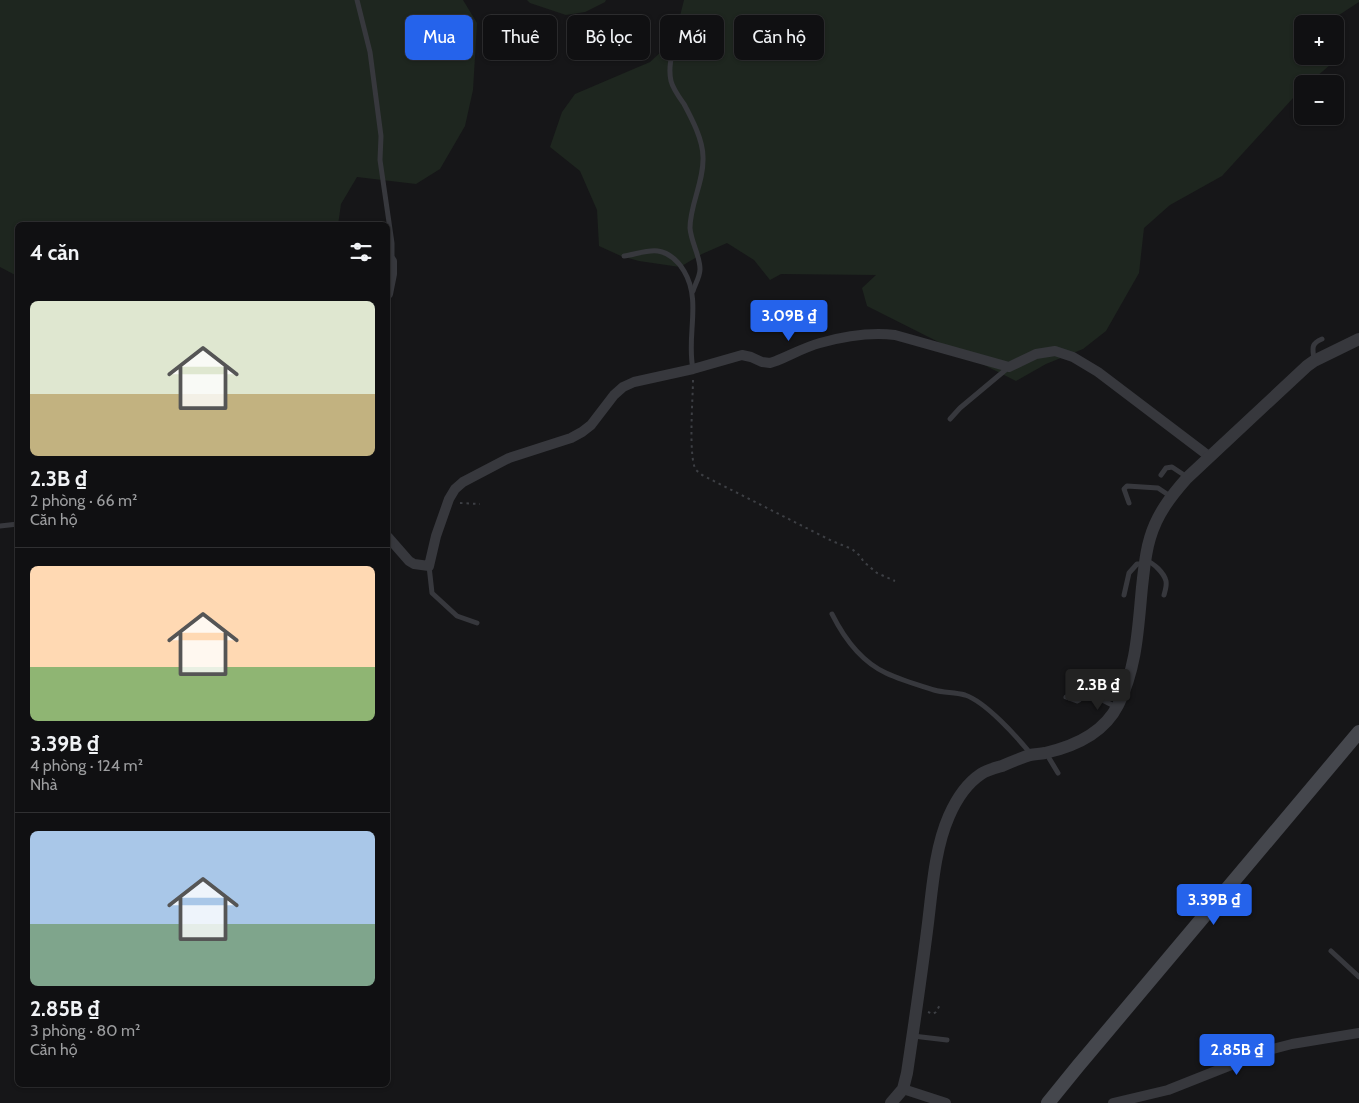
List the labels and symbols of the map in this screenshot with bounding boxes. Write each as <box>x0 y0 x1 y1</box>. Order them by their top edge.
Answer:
pin: 3.09B ₫ <box>743 300 835 342</box>
pin: 2.3B ₫ <box>1057 668 1139 711</box>
pin: 3.39B ₫ <box>1168 884 1260 926</box>
pin: 2.85B ₫ <box>1191 1034 1283 1076</box>

